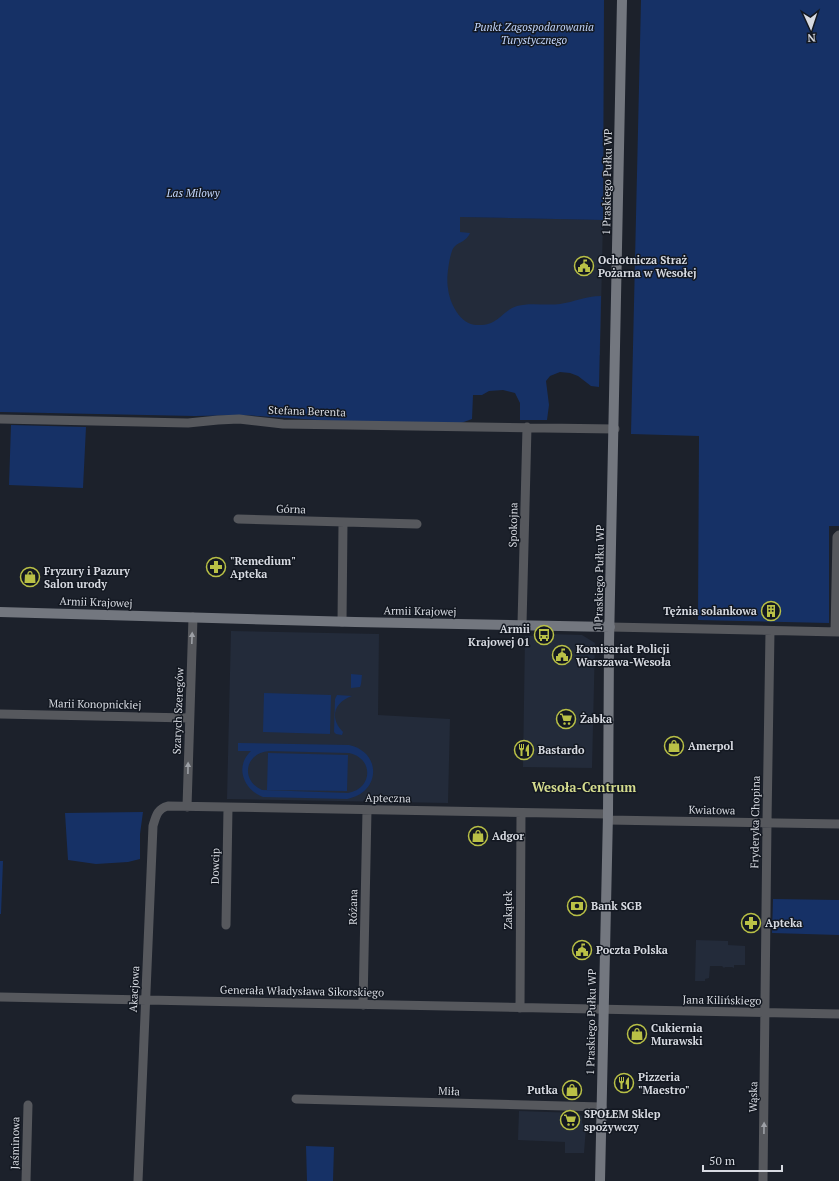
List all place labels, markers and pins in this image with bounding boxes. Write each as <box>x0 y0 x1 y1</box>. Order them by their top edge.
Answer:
place label: Ochotnicza Straż Pożarna w Wesołej <box>598 253 697 280</box>
public building icon: Ochotnicza Straż Pożarna w Wesołej <box>573 255 595 277</box>
place label: "Remedium" Apteka <box>230 554 296 581</box>
pharmacy icon: "Remedium" Apteka <box>205 556 227 578</box>
place label: Fryzury i Pazury Salon urody <box>44 564 130 591</box>
shop icon: Fryzury i Pazury Salon urody <box>19 566 41 588</box>
building icon: Tężnia solankowa <box>760 600 782 622</box>
place label: Tężnia solankowa <box>663 604 757 618</box>
place label: Armii Krajowej 01 <box>468 622 530 649</box>
bus stop icon: Armii Krajowej 01 <box>533 624 555 646</box>
place label: Komisariat Policji Warszawa-Wesoła <box>576 642 671 669</box>
public building icon: Komisariat Policji Warszawa-Wesoła <box>551 644 573 666</box>
supermarket icon: Żabka <box>555 708 577 730</box>
place label: Żabka <box>580 712 612 726</box>
shop icon: Amerpol <box>663 735 685 757</box>
restaurant icon: Bastardo <box>513 739 535 761</box>
place label: Amerpol <box>688 739 734 753</box>
place label: Bastardo <box>538 743 585 757</box>
shop icon: Adgor <box>467 825 489 847</box>
place label: Adgor <box>492 829 524 843</box>
bank icon: Bank SGB <box>566 895 588 917</box>
place label: Bank SGB <box>591 899 642 913</box>
pharmacy icon: Apteka <box>740 912 762 934</box>
place label: Apteka <box>765 916 803 930</box>
public building icon: Poczta Polska <box>571 939 593 961</box>
place label: Poczta Polska <box>596 943 668 957</box>
place label: Cukiernia Murawski <box>651 1021 703 1048</box>
shop icon: Cukiernia Murawski <box>626 1023 648 1045</box>
place label: Pizzeria "Maestro" <box>638 1070 690 1097</box>
restaurant icon: Pizzeria "Maestro" <box>613 1072 635 1094</box>
shop icon: Putka <box>561 1079 583 1101</box>
place label: Putka <box>527 1083 558 1097</box>
place label: SPOŁEM Sklep spożywczy <box>584 1107 661 1134</box>
supermarket icon: SPOŁEM Sklep spożywczy <box>559 1109 581 1131</box>

